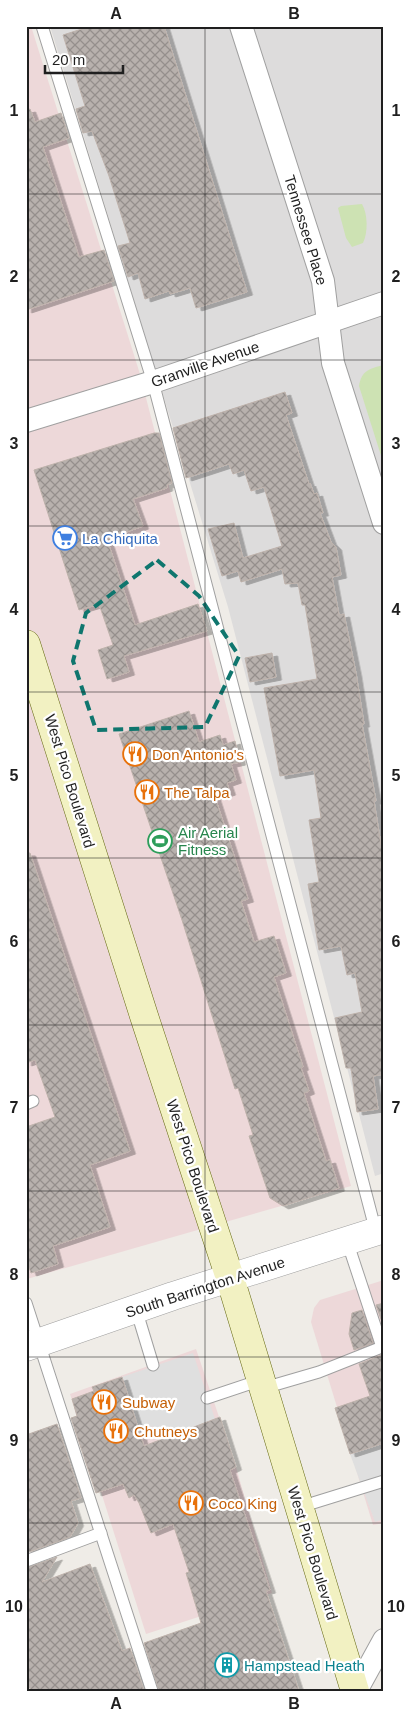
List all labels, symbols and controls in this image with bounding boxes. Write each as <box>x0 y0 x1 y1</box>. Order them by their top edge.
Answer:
text: A <box>110 5 122 22</box>
text: B <box>288 5 300 22</box>
scale bar <box>45 42 122 74</box>
text: 20 m <box>52 51 85 68</box>
text: 1 <box>10 102 19 119</box>
text: 1 <box>392 102 401 119</box>
street label: Tennessee Place <box>281 173 331 287</box>
text: 2 <box>10 268 19 285</box>
text: 2 <box>392 268 401 285</box>
street label: Granville Avenue <box>149 338 261 390</box>
text: 3 <box>10 435 19 452</box>
text: 3 <box>392 435 401 452</box>
supermarket icon: La Chiquita <box>52 525 78 551</box>
place label: La Chiquita <box>82 530 159 547</box>
text: 4 <box>10 601 19 618</box>
text: 4 <box>392 601 401 618</box>
street label: West Pico Boulevard <box>42 712 98 850</box>
restaurant icon: Don Antonio's <box>122 741 148 767</box>
place label: Don Antonio's <box>152 746 244 763</box>
text: 5 <box>10 767 19 784</box>
text: 5 <box>392 767 401 784</box>
restaurant icon: The Talpa <box>134 779 160 805</box>
place label: The Talpa <box>164 784 230 801</box>
place label: Air Aerial Fitness <box>178 824 238 858</box>
sports icon: Air Aerial Fitness <box>147 828 173 854</box>
text: 6 <box>10 933 19 950</box>
text: 6 <box>392 933 401 950</box>
street label: West Pico Boulevard <box>163 1097 223 1235</box>
text: 7 <box>10 1099 19 1116</box>
text: 7 <box>392 1099 401 1116</box>
street label: South Barrington Avenue <box>123 1253 287 1321</box>
text: 8 <box>10 1266 19 1283</box>
text: 8 <box>392 1266 401 1283</box>
restaurant icon: Subway <box>91 1389 117 1415</box>
place label: Subway <box>122 1394 176 1411</box>
restaurant icon: Chutneys <box>103 1418 129 1444</box>
place label: Chutneys <box>134 1423 197 1440</box>
text: 9 <box>10 1432 19 1449</box>
text: 9 <box>392 1432 401 1449</box>
street label: West Pico Boulevard <box>285 1484 341 1622</box>
restaurant icon: Coco King <box>178 1490 204 1516</box>
place label: Coco King <box>208 1495 277 1512</box>
text: 10 <box>5 1598 23 1615</box>
text: 10 <box>387 1598 405 1615</box>
building icon: Hampstead Heath <box>214 1652 240 1678</box>
place label: Hampstead Heath <box>244 1657 365 1674</box>
text: A <box>110 1695 122 1712</box>
text: B <box>288 1695 300 1712</box>

